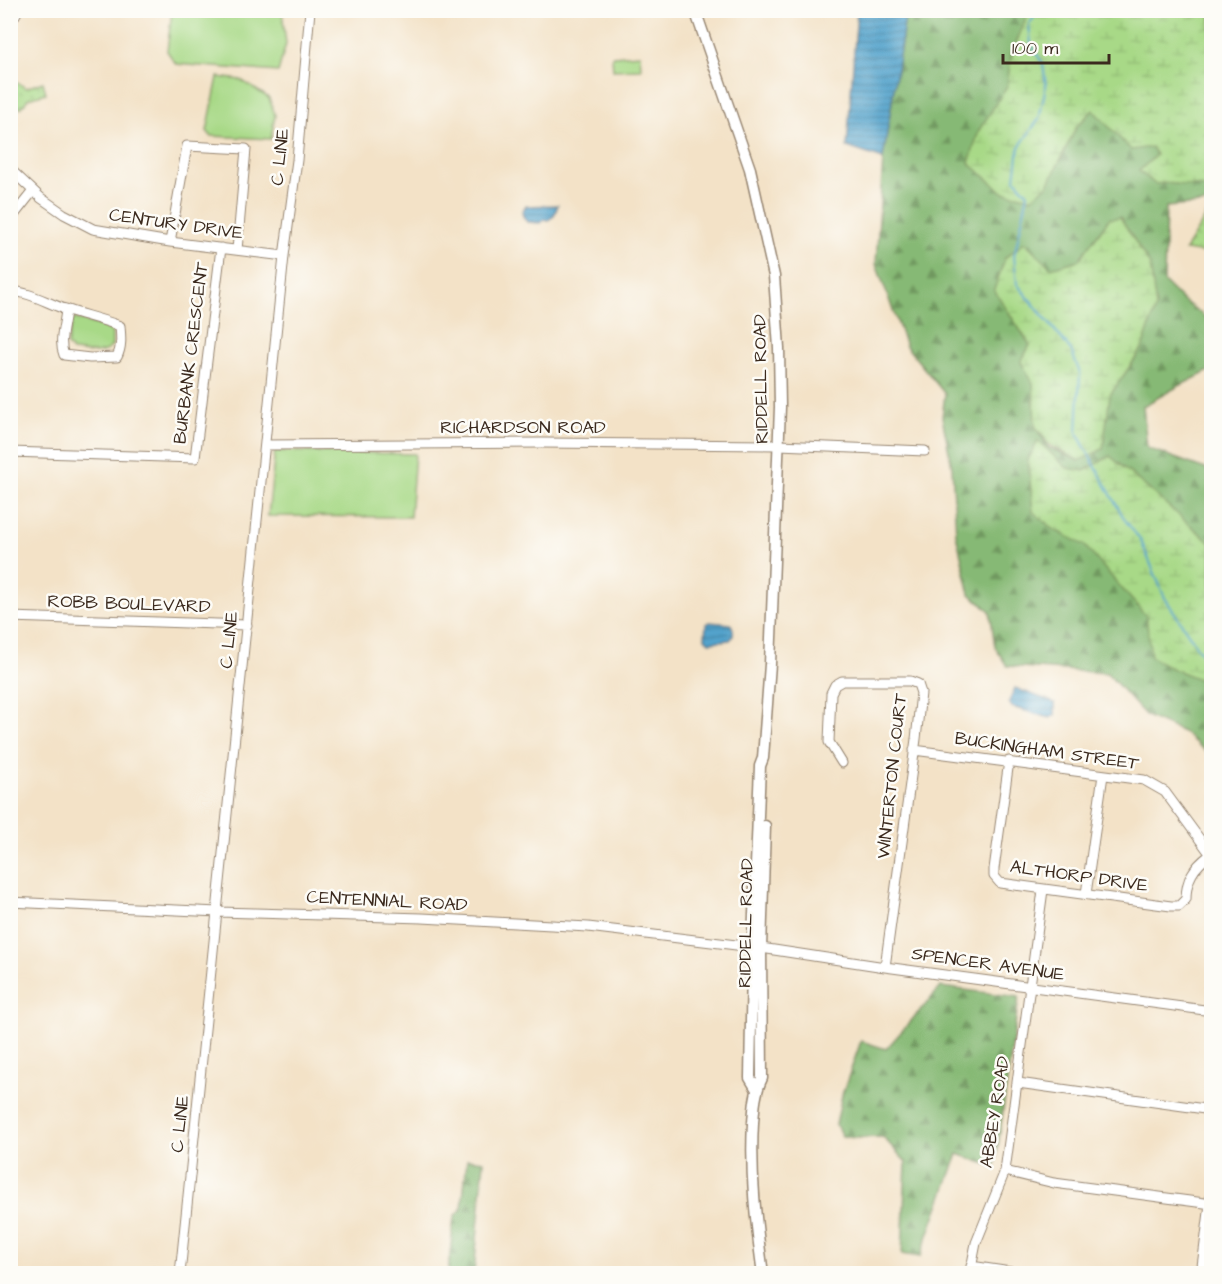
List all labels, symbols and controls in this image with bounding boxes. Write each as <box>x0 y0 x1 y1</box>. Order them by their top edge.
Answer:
scale bar <box>1003 27 1110 65</box>
text: 100 m <box>1012 36 1058 61</box>
street label: C LINE <box>265 127 295 187</box>
street label: CENTURY DRIVE <box>108 202 245 246</box>
street label: BURBANK CRESCENT <box>167 260 215 445</box>
street label: RIDDELL ROAD <box>747 314 775 444</box>
street label: RICHARDSON ROAD <box>440 415 606 440</box>
street label: ROBB BOULEVARD <box>47 589 211 619</box>
street label: C LINE <box>214 610 244 670</box>
street label: WINTERTON COURT <box>871 691 913 860</box>
street label: BUCKINGHAM STREET <box>953 726 1141 776</box>
street label: ALTHORP DRIVE <box>1009 854 1150 898</box>
street label: RIDDELL ROAD <box>732 858 760 988</box>
street label: CENTENNIAL ROAD <box>306 884 468 918</box>
street label: SPENCER AVENUE <box>910 941 1066 987</box>
street label: ABBEY ROAD <box>974 1054 1016 1170</box>
street label: C LINE <box>165 1094 195 1154</box>

